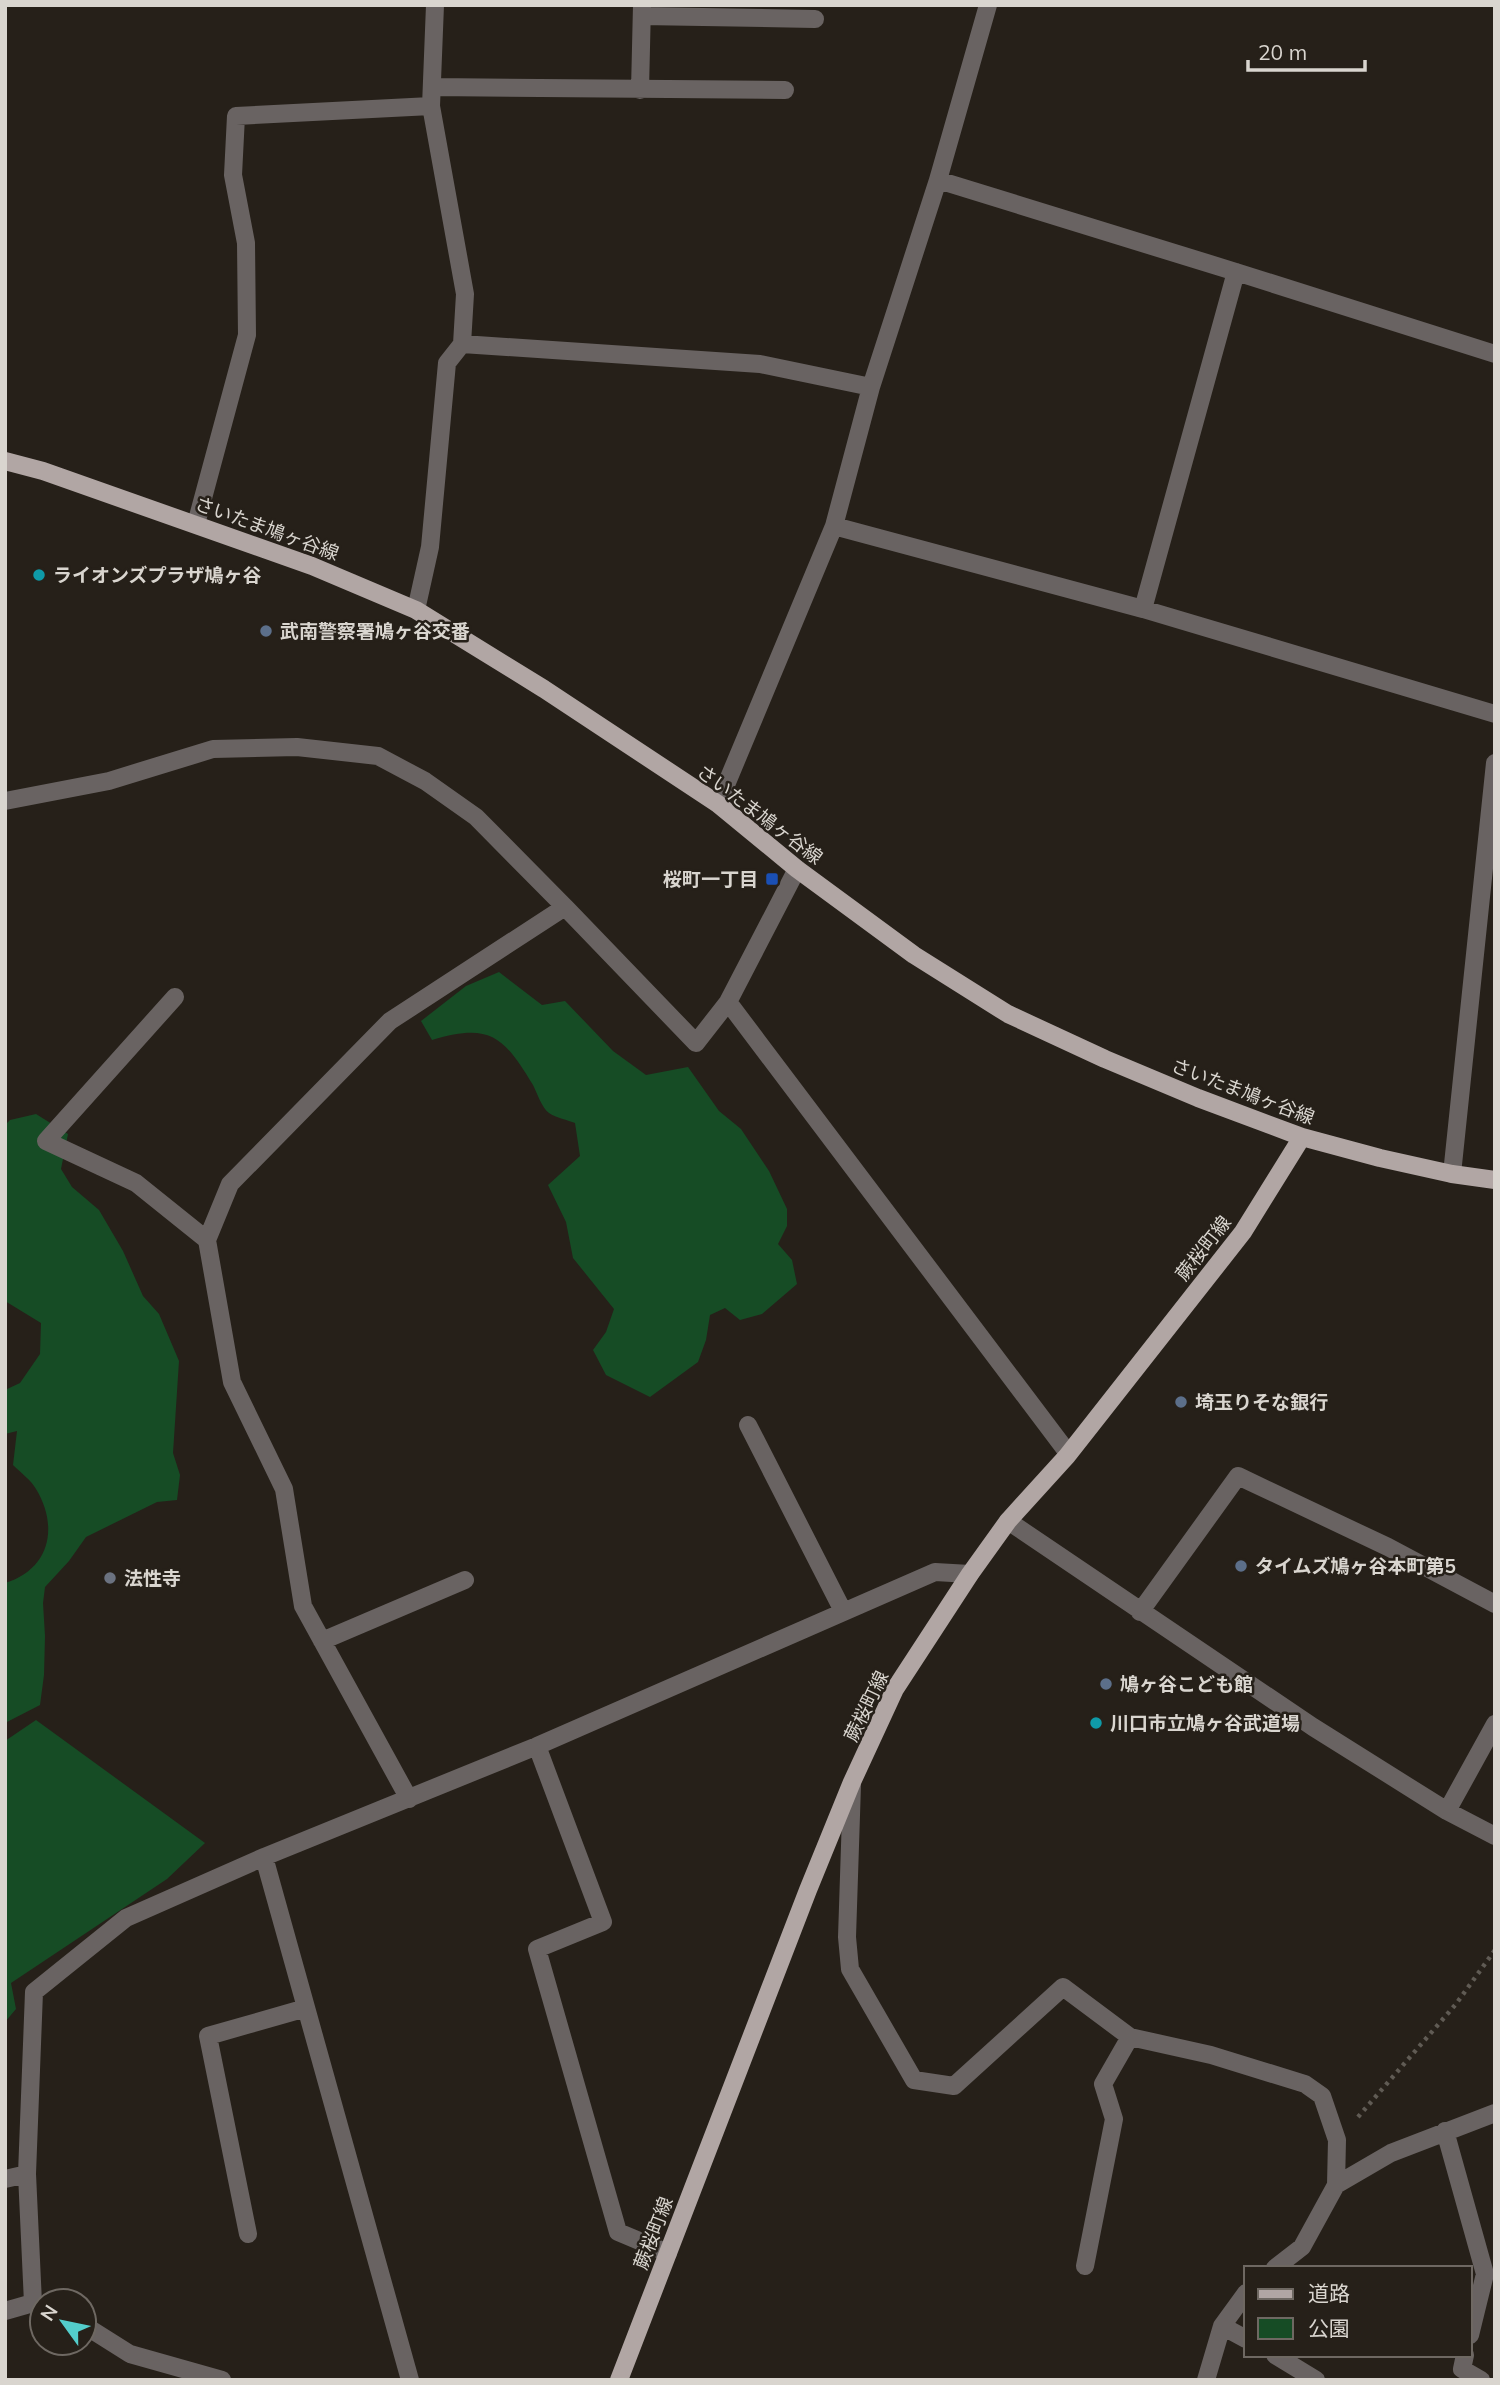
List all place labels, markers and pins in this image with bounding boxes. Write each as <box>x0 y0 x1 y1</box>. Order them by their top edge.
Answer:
place label: ライオンズプラザ鳩ヶ谷 <box>53 563 262 587</box>
marker: ライオンズプラザ鳩ヶ谷 <box>31 567 47 583</box>
place label: 武南警察署鳩ヶ谷交番 <box>280 619 470 643</box>
marker: 武南警察署鳩ヶ谷交番 <box>258 623 274 639</box>
place label: 桜町一丁目 <box>663 867 758 891</box>
marker: 桜町一丁目 <box>764 871 780 887</box>
place label: 埼玉りそな銀行 <box>1195 1390 1328 1414</box>
marker: 埼玉りそな銀行 <box>1173 1394 1189 1410</box>
place label: タイムズ鳩ヶ谷本町第5 <box>1255 1554 1456 1578</box>
marker: タイムズ鳩ヶ谷本町第5 <box>1233 1558 1249 1574</box>
place label: 法性寺 <box>124 1566 181 1590</box>
marker: 法性寺 <box>102 1570 118 1586</box>
place label: 鳩ヶ谷こども館 <box>1120 1672 1253 1696</box>
marker: 鳩ヶ谷こども館 <box>1098 1676 1114 1692</box>
place label: 川口市立鳩ヶ谷武道場 <box>1110 1711 1300 1735</box>
marker: 川口市立鳩ヶ谷武道場 <box>1088 1715 1104 1731</box>

